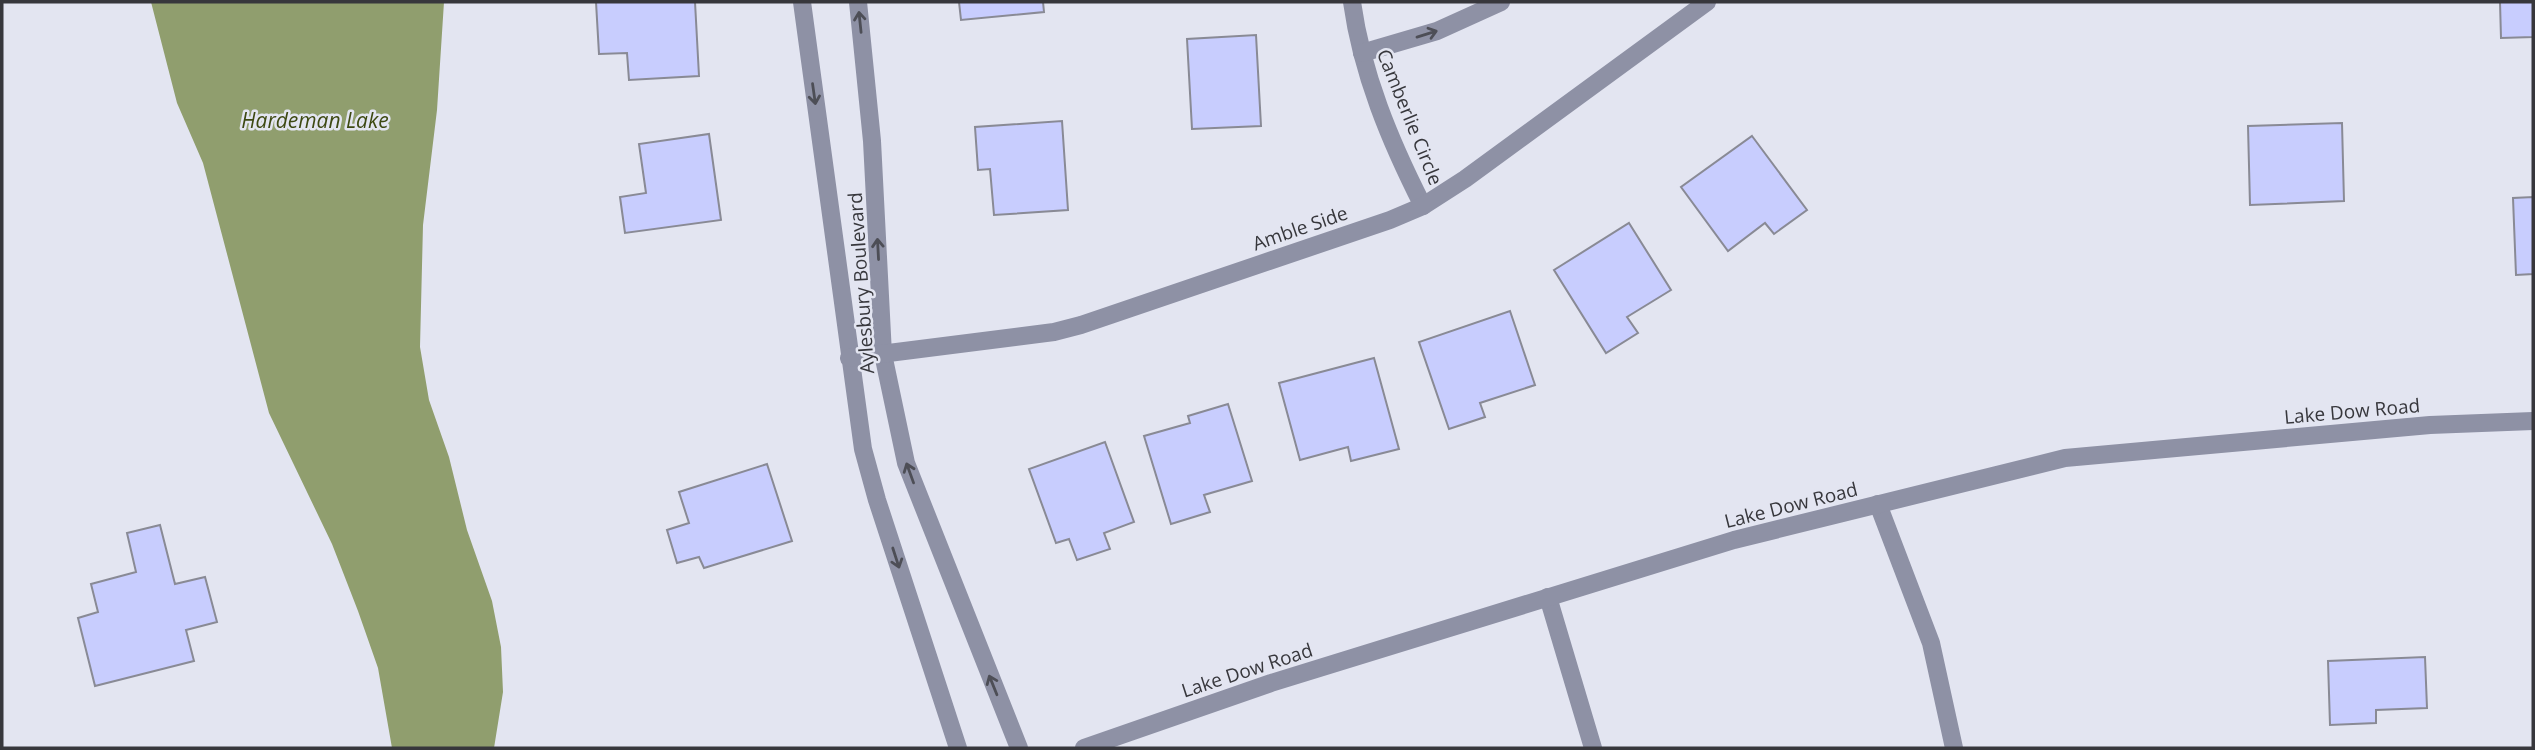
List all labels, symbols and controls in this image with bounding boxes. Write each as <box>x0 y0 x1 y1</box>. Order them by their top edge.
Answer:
one-way arrow <box>853 11 866 34</box>
one-way arrow <box>1416 27 1438 40</box>
street label: Camberlie Circle <box>1371 45 1449 189</box>
one-way arrow <box>808 82 821 105</box>
water label: Hardeman Lake <box>241 106 389 134</box>
street label: Aylesbury Boulevard <box>842 191 880 375</box>
street label: Amble Side <box>1249 200 1351 256</box>
one-way arrow <box>871 238 884 261</box>
street label: Lake Dow Road <box>2283 392 2421 430</box>
one-way arrow <box>903 463 915 485</box>
street label: Lake Dow Road <box>1722 476 1860 534</box>
one-way arrow <box>891 546 904 568</box>
street label: Lake Dow Road <box>1178 637 1316 703</box>
one-way arrow <box>985 675 998 696</box>

